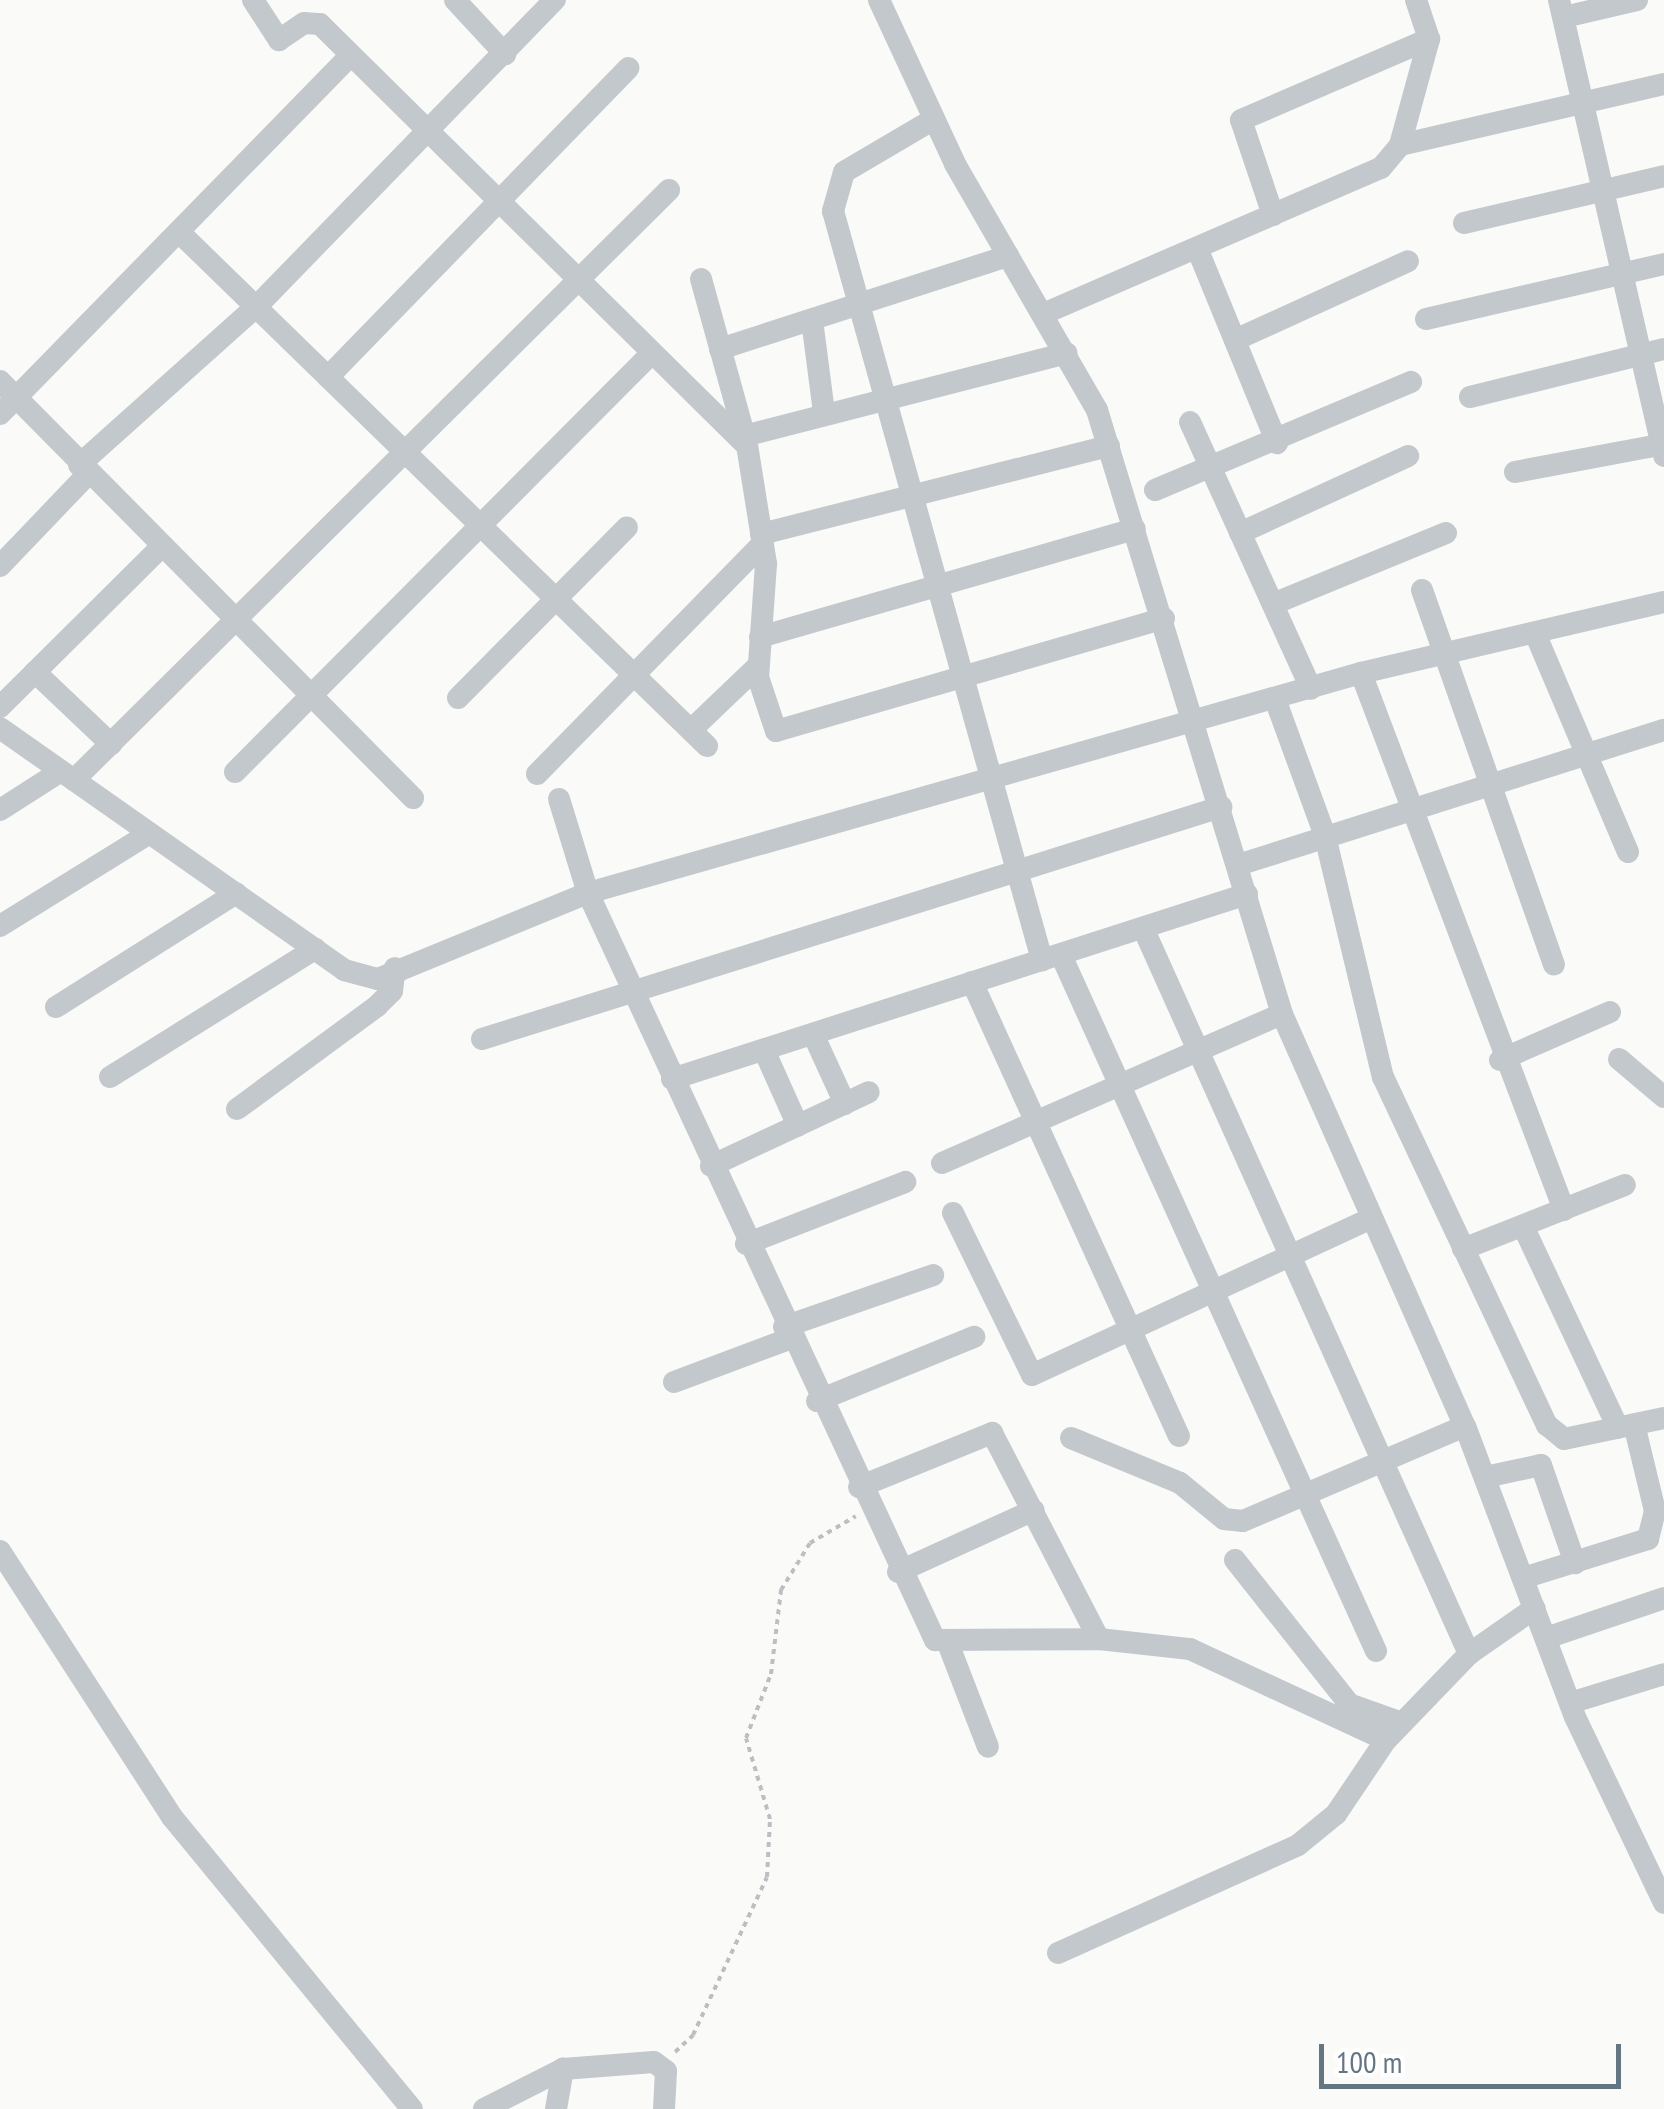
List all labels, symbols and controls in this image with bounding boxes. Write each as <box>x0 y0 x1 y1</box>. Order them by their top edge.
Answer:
scale bar <box>1324 2024 1626 2086</box>
text: 100 m <box>1336 2042 1402 2081</box>

